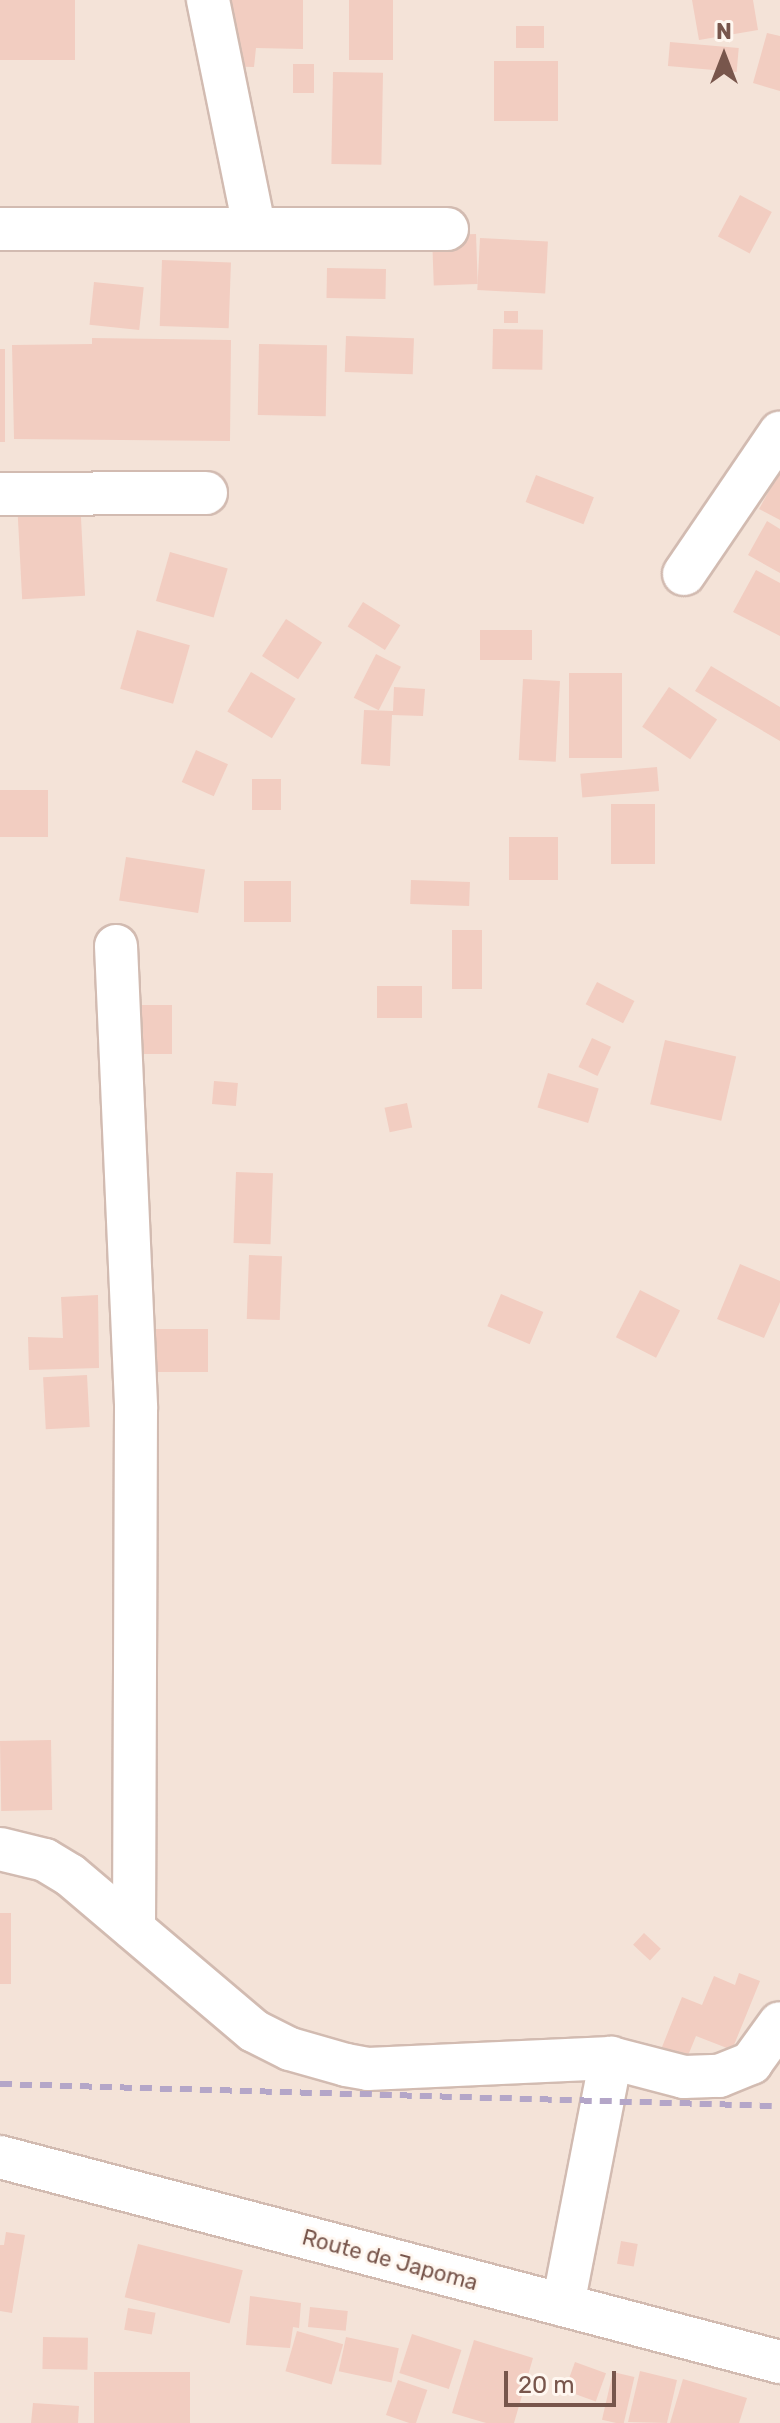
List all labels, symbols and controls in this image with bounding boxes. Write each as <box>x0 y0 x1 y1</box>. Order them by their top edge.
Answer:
north arrow <box>684 16 764 96</box>
text: N <box>716 18 732 45</box>
street label: Route de Japoma <box>299 2224 481 2296</box>
scale bar <box>508 2355 620 2405</box>
text: 20 m <box>518 2371 575 2399</box>

